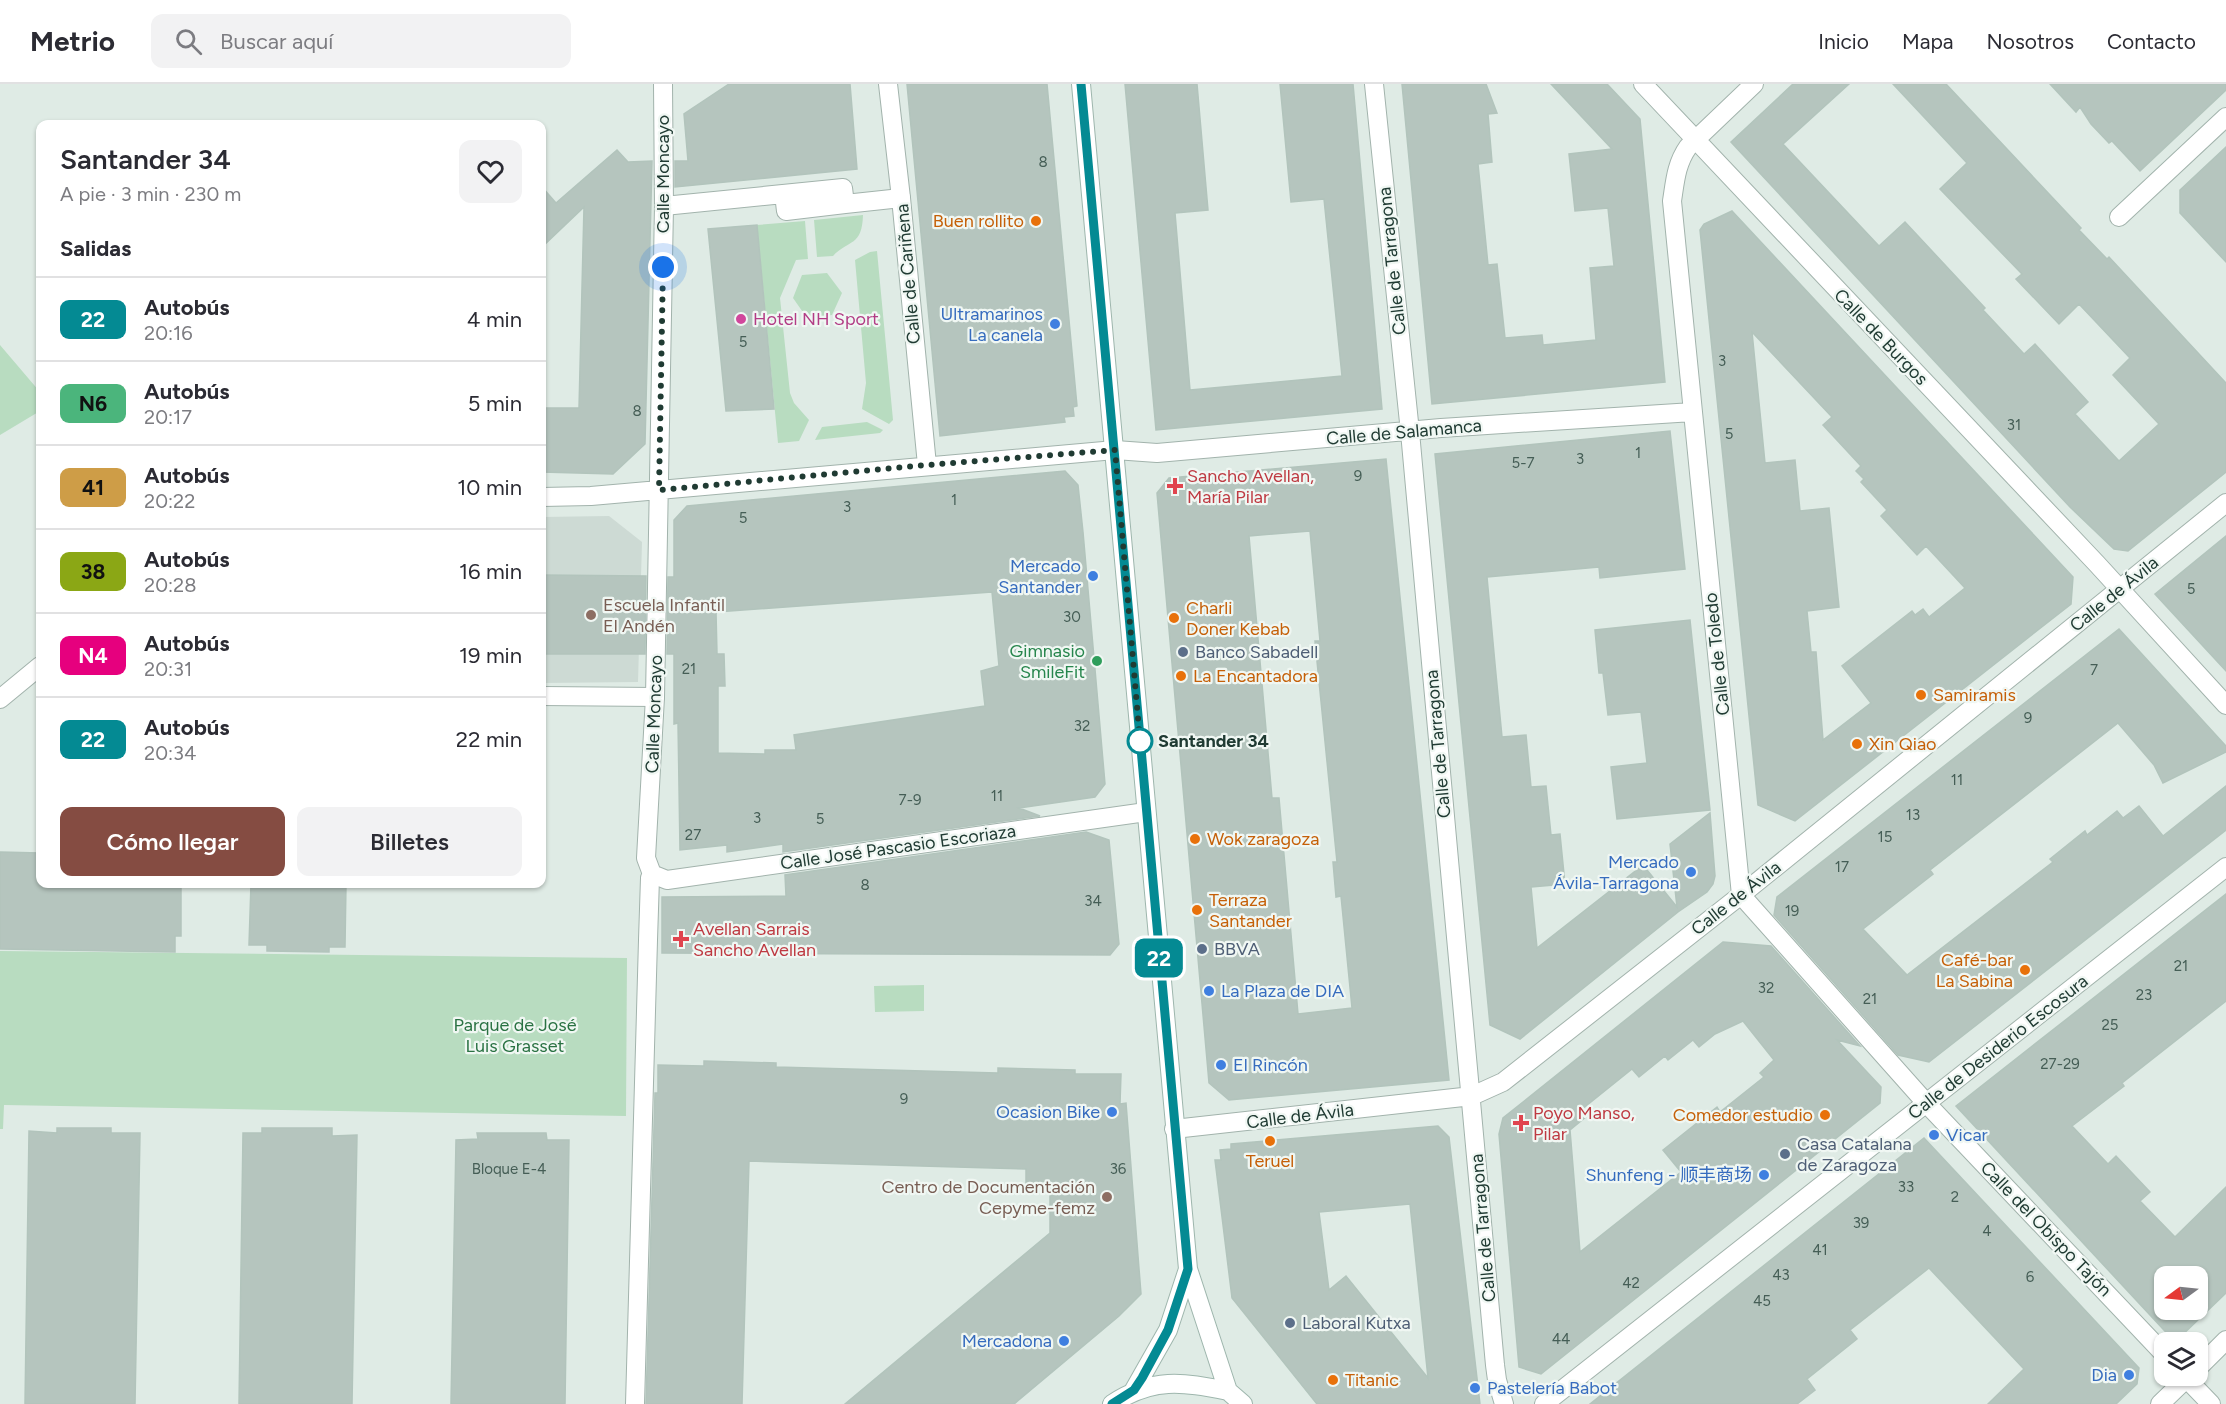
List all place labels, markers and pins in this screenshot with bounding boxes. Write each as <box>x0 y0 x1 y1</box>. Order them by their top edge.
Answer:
place label: Buen rollito <box>933 210 1024 232</box>
marker: Buen rollito <box>1029 214 1043 228</box>
place label: Ultramarinos La canela <box>941 303 1043 346</box>
place label: Hotel NH Sport <box>753 308 879 330</box>
marker: Hotel NH Sport <box>734 312 748 326</box>
marker: Ultramarinos La canela <box>1048 317 1062 331</box>
place label: Sancho Avellan, María Pilar <box>1187 465 1314 508</box>
marker: Sancho Avellan, María Pilar <box>1168 479 1182 493</box>
place label: Mercado Santander <box>998 555 1081 598</box>
marker: Mercado Santander <box>1086 569 1100 583</box>
place label: Escuela Infantil El Andén <box>603 594 725 637</box>
place label: Charli Doner Kebab <box>1186 597 1290 640</box>
marker: Escuela Infantil El Andén <box>584 608 598 622</box>
marker: Charli Doner Kebab <box>1167 611 1181 625</box>
place label: Gimnasio SmileFit <box>1010 640 1085 683</box>
place label: Banco Sabadell <box>1195 641 1318 663</box>
marker: Banco Sabadell <box>1176 645 1190 659</box>
marker: Gimnasio SmileFit <box>1090 654 1104 668</box>
place label: La Encantadora <box>1193 665 1318 687</box>
marker: La Encantadora <box>1174 669 1188 683</box>
place label: Samiramis <box>1933 684 2016 706</box>
marker: Samiramis <box>1914 688 1928 702</box>
marker: Santander 34 <box>1127 728 1153 754</box>
place label: Santander 34 <box>1158 730 1269 752</box>
place label: Xin Qiao <box>1869 733 1937 755</box>
marker: Xin Qiao <box>1850 737 1864 751</box>
place label: Wok zaragoza <box>1207 828 1319 850</box>
marker: Wok zaragoza <box>1188 832 1202 846</box>
place label: Mercado Ávila-Tarragona <box>1553 851 1679 894</box>
marker: Mercado Ávila-Tarragona <box>1684 865 1698 879</box>
place label: Terraza Santander <box>1209 889 1292 932</box>
marker: Terraza Santander <box>1190 903 1204 917</box>
place label: Avellan Sarrais Sancho Avellan <box>693 918 816 961</box>
marker: Avellan Sarrais Sancho Avellan <box>674 932 688 946</box>
place label: BBVA <box>1214 938 1260 960</box>
marker: BBVA <box>1195 942 1209 956</box>
place label: Café-bar La Sabina <box>1936 949 2013 992</box>
marker: Café-bar La Sabina <box>2018 963 2032 977</box>
place label: La Plaza de DIA <box>1221 980 1344 1002</box>
marker: La Plaza de DIA <box>1202 984 1216 998</box>
place label: El Rincón <box>1233 1054 1308 1076</box>
marker: El Rincón <box>1214 1058 1228 1072</box>
place label: Ocasion Bike <box>996 1101 1100 1123</box>
place label: Poyo Manso, Pilar <box>1533 1102 1635 1145</box>
place label: Comedor estudio <box>1673 1104 1813 1126</box>
marker: Ocasion Bike <box>1105 1105 1119 1119</box>
marker: Comedor estudio <box>1818 1108 1832 1122</box>
marker: Poyo Manso, Pilar <box>1514 1116 1528 1130</box>
place label: Vicar <box>1946 1124 1988 1146</box>
marker: Vicar <box>1927 1128 1941 1142</box>
place label: Casa Catalana de Zaragoza <box>1797 1133 1912 1176</box>
marker: Teruel <box>1263 1134 1277 1148</box>
marker: Casa Catalana de Zaragoza <box>1778 1147 1792 1161</box>
place label: Teruel <box>1246 1150 1294 1172</box>
place label: Shunfeng - 顺丰商场 <box>1585 1164 1752 1186</box>
marker: Shunfeng - 顺丰商场 <box>1757 1168 1771 1182</box>
place label: Centro de Documentación Cepyme-femz <box>881 1176 1095 1219</box>
marker: Centro de Documentación Cepyme-femz <box>1100 1190 1114 1204</box>
place label: Laboral Kutxa <box>1302 1312 1411 1334</box>
marker: Laboral Kutxa <box>1283 1316 1297 1330</box>
place label: Mercadona <box>962 1330 1052 1352</box>
marker: Mercadona <box>1057 1334 1071 1348</box>
place label: Dia <box>2091 1364 2117 1386</box>
marker: Dia <box>2122 1368 2136 1382</box>
place label: Titanic <box>1345 1369 1399 1391</box>
marker: Titanic <box>1326 1373 1340 1387</box>
place label: Pastelería Babot <box>1487 1377 1617 1399</box>
marker: Pastelería Babot <box>1468 1381 1482 1395</box>

